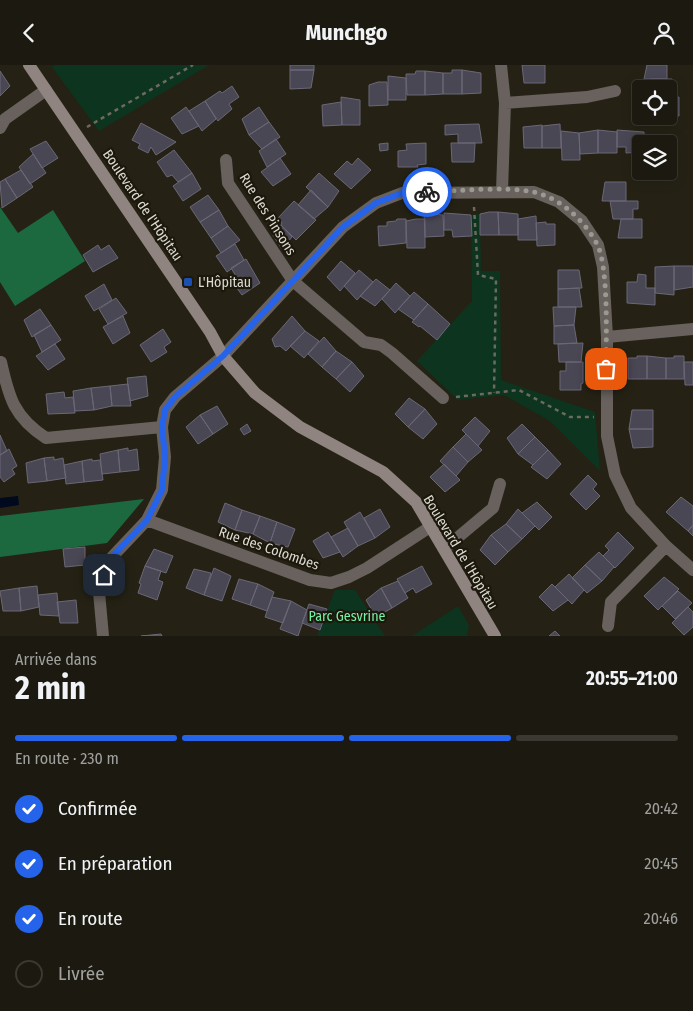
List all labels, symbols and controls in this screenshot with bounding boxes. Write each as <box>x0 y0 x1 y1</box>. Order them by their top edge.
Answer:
icon: back <box>15 19 43 47</box>
text: Munchgo <box>305 19 388 46</box>
icon: person <box>650 19 678 47</box>
map controls <box>632 80 677 180</box>
button: locate <box>632 80 677 125</box>
button: layers <box>632 135 677 180</box>
street label: Boulevard de l'Hôpitau <box>99 146 186 264</box>
courier <box>402 167 452 217</box>
street label: Rue des Pinsons <box>236 170 300 259</box>
icon: bike <box>413 178 441 206</box>
place label: L'Hôpitau <box>198 274 251 291</box>
marker: L'Hôpitau <box>182 276 194 288</box>
pin <box>585 348 627 390</box>
icon: bag <box>592 355 620 383</box>
street label: Boulevard de l'Hôpitau <box>420 492 501 613</box>
street label: Rue des Colombes <box>216 523 321 574</box>
pin <box>83 554 125 596</box>
icon: home <box>90 561 118 589</box>
park label: Parc Gesvrine <box>309 608 386 625</box>
text: Arrivée dans <box>15 650 97 669</box>
text: 20:55–21:00 <box>586 667 678 690</box>
text: 2 min <box>15 669 86 707</box>
text: En route · 230 m <box>15 749 119 768</box>
icon: check <box>15 795 43 823</box>
text: Confirmée <box>58 797 137 820</box>
text: 20:42 <box>645 799 678 818</box>
icon: check <box>15 850 43 878</box>
text: En préparation <box>58 852 172 875</box>
text: 20:45 <box>644 854 678 873</box>
icon: check <box>15 905 43 933</box>
text: En route <box>58 907 123 930</box>
text: 20:46 <box>644 909 678 928</box>
text: Livrée <box>58 962 105 985</box>

